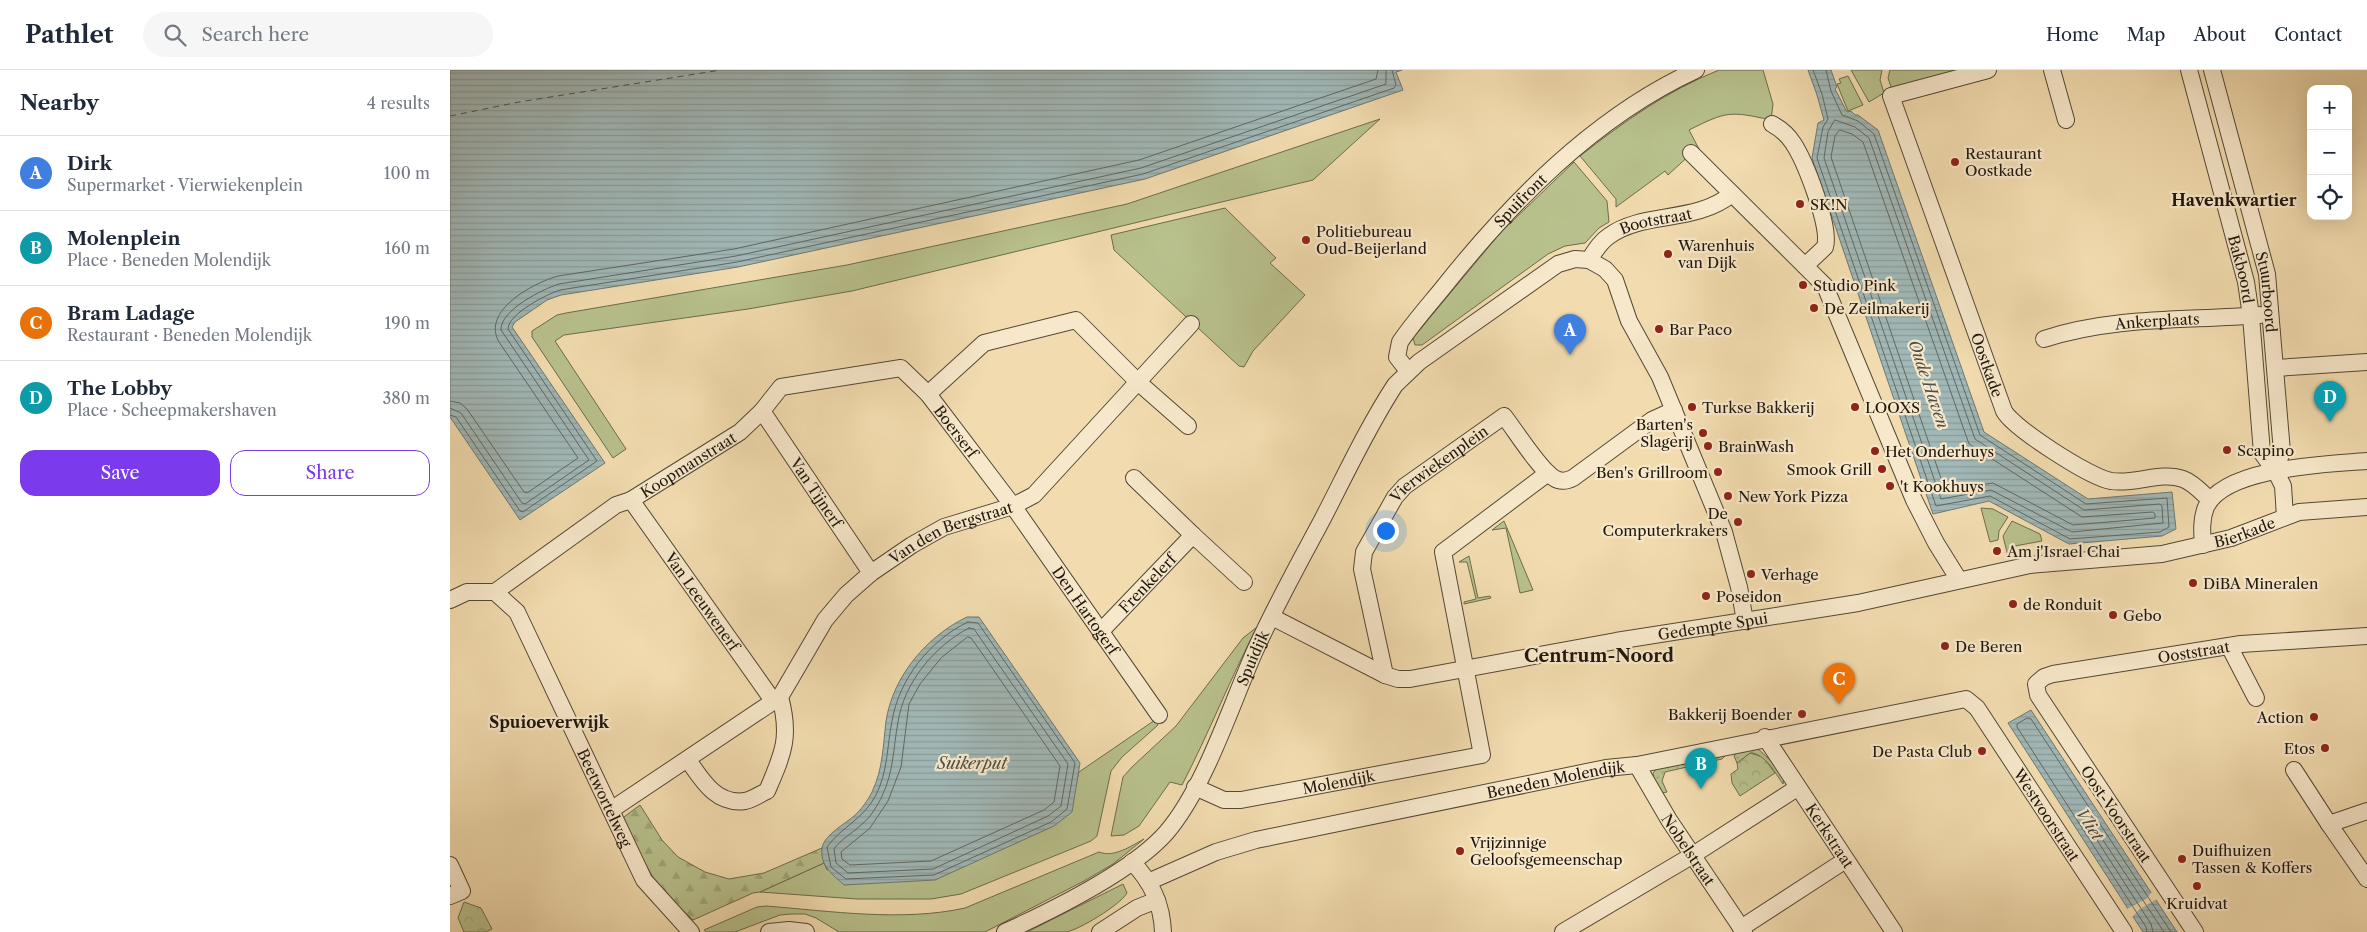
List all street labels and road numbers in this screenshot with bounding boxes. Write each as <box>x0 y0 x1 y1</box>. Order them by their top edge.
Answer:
street label: Spuifront <box>1490 169 1551 231</box>
street label: Bootstraat <box>1616 203 1694 238</box>
street label: Bakboord <box>2224 233 2259 305</box>
street label: Stuurboord <box>2252 249 2281 333</box>
street label: Ankerplaats <box>2113 309 2200 333</box>
street label: Oostkade <box>1967 330 2008 400</box>
street label: Boerserf <box>930 401 983 463</box>
street label: Vierwiekenplein <box>1385 421 1492 507</box>
street label: Koopmanstraat <box>637 427 740 501</box>
street label: Van Tijnerf <box>786 453 848 532</box>
street label: Van den Bergstraat <box>884 497 1016 568</box>
street label: Bierkade <box>2212 513 2278 551</box>
street label: Van Leeuwenerf <box>661 547 745 656</box>
street label: Frenkelerf <box>1114 548 1181 617</box>
street label: Den Hartogerf <box>1048 562 1124 659</box>
street label: Gedempte Spui <box>1656 608 1769 644</box>
street label: Spuidijk <box>1232 626 1273 688</box>
street label: Ooststraat <box>2156 636 2232 667</box>
street label: Beetwortelweg <box>574 745 636 850</box>
street label: Beneden Molendijk <box>1485 757 1627 802</box>
street label: Oost-Voorstraat <box>2077 762 2156 867</box>
street label: Westvoorstraat <box>2009 764 2085 865</box>
street label: Molendijk <box>1301 766 1377 798</box>
street label: Kerkstraat <box>1802 799 1859 872</box>
street label: Nobelstraat <box>1658 810 1720 889</box>

